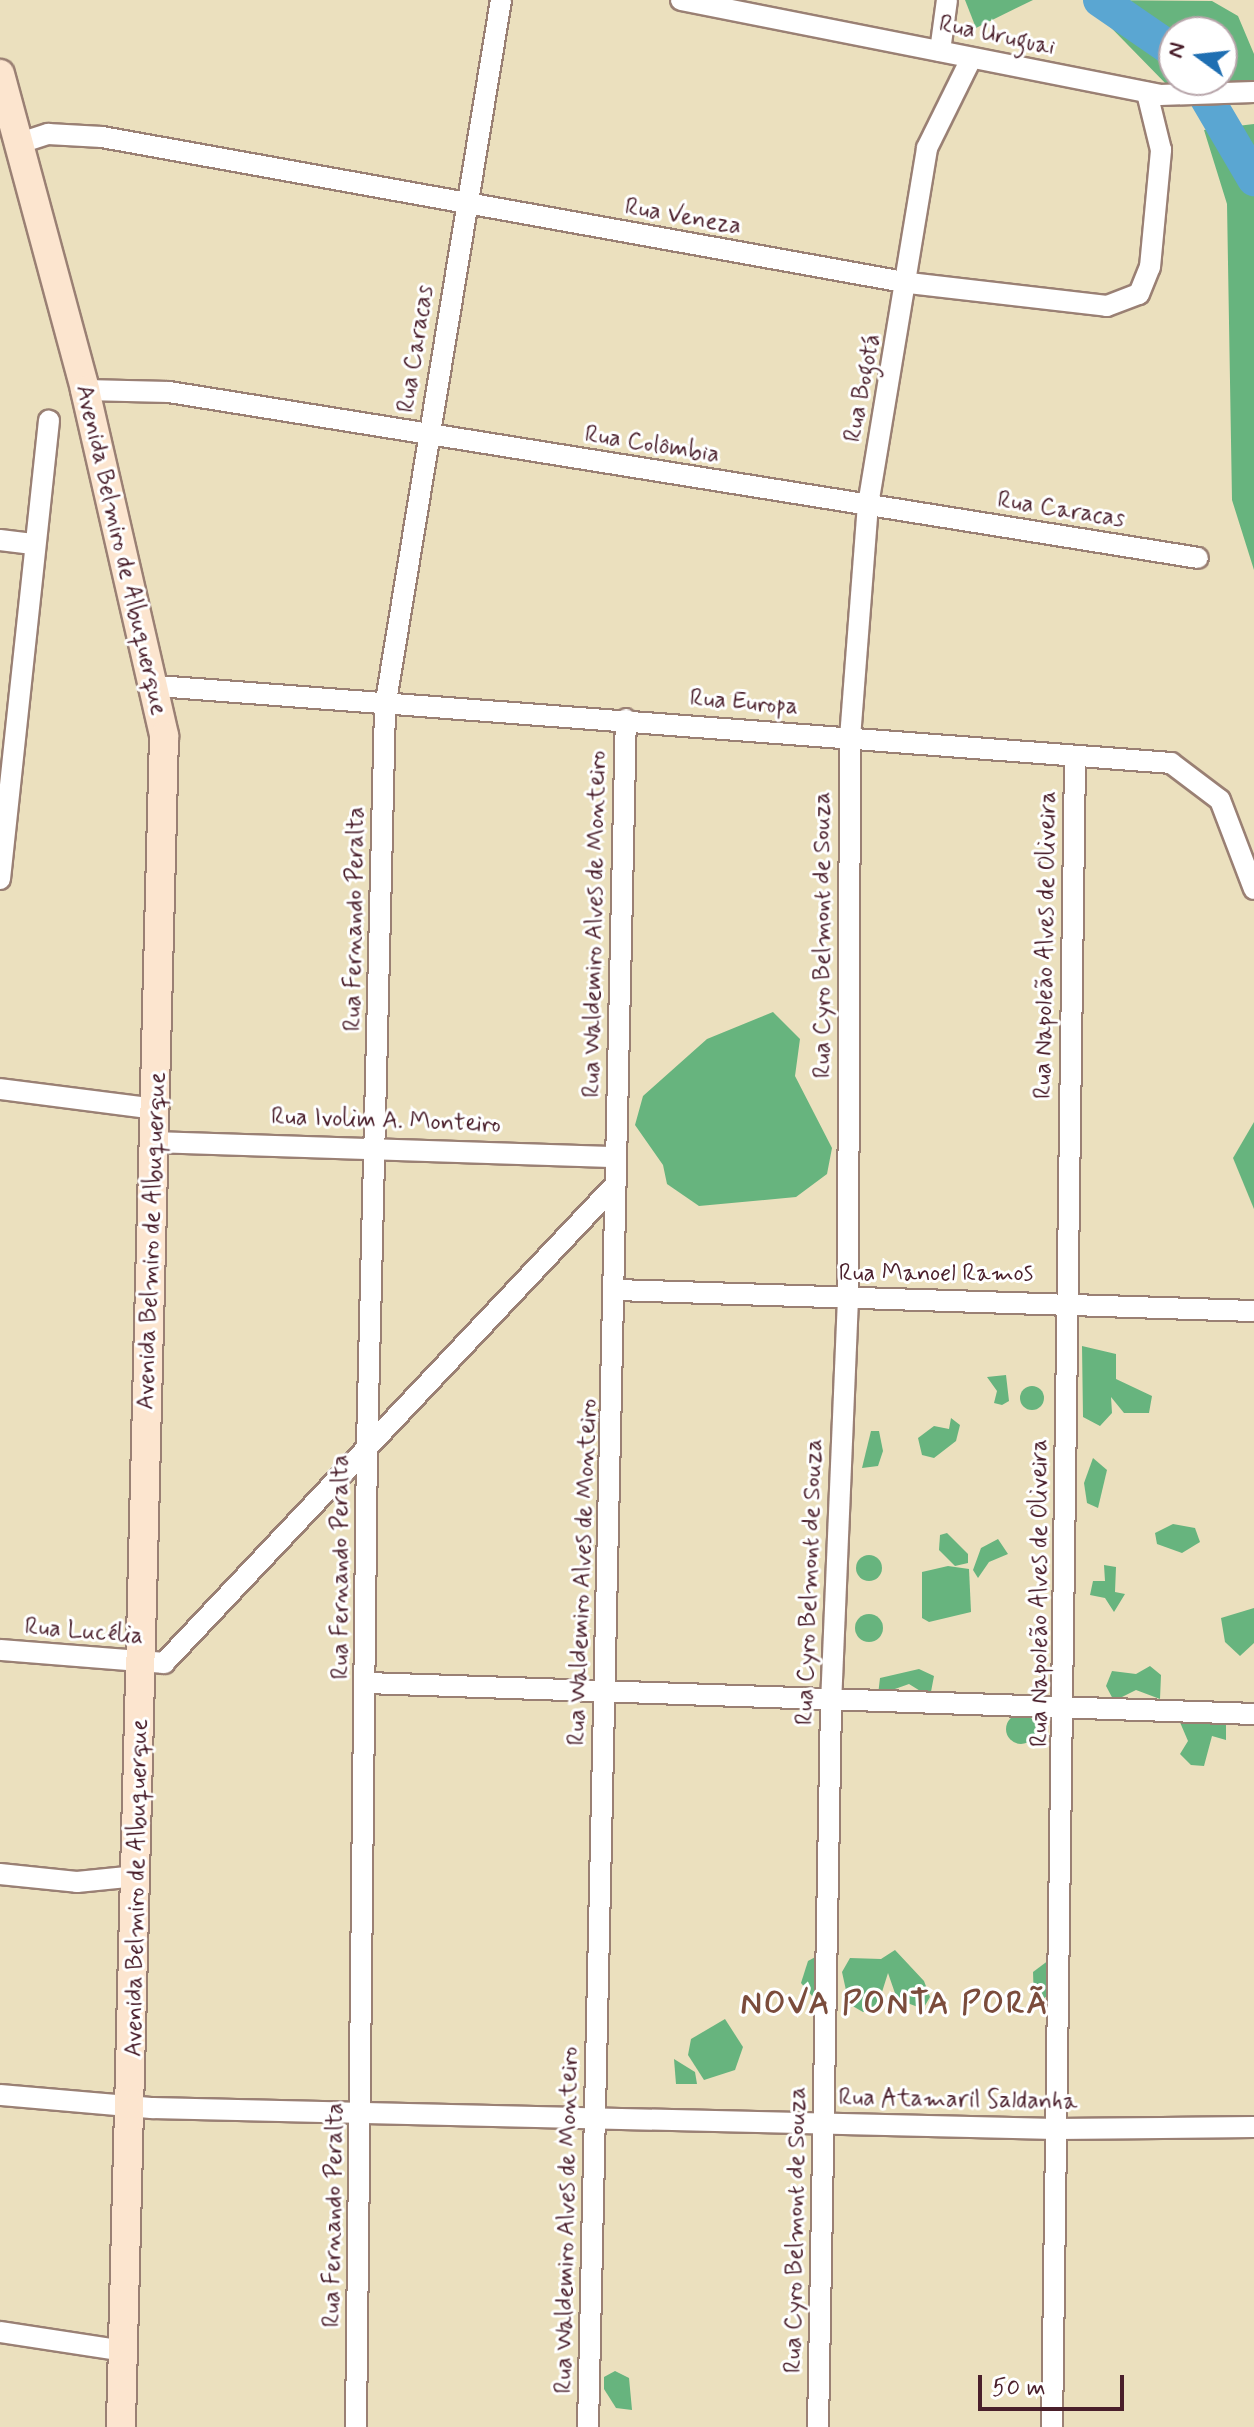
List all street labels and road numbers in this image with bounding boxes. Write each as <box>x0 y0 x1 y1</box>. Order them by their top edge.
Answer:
street label: Rua Uruguai <box>936 9 1058 63</box>
street label: Rua Veneza <box>621 192 745 242</box>
street label: Rua Caracas <box>392 284 440 414</box>
street label: Rua Bogotá <box>838 331 888 445</box>
street label: Avenida Belmiro de Albuquerque <box>70 385 172 715</box>
street label: Rua Colômbia <box>582 420 722 470</box>
street label: Rua Caracas <box>996 486 1126 534</box>
street label: Rua Europa <box>690 684 798 722</box>
street label: Rua Waldemiro Alves de Monteiro <box>578 755 612 1093</box>
street label: Rua Napoleão Alves de Oliveira <box>1029 792 1063 1098</box>
street label: Rua Cyro Belmont de Souza <box>809 794 837 1076</box>
street label: Rua Fernando Peralta <box>339 807 371 1031</box>
street label: Avenida Belmiro de Albuquerque <box>132 1075 172 1407</box>
street label: Rua Ivolim A. Monteiro <box>268 1103 504 1139</box>
street label: Rua Manoel Ramos <box>841 1260 1031 1288</box>
street label: Rua Waldemiro Alves de Monteiro <box>563 1403 603 1741</box>
street label: Rua Cyro Belmont de Souza <box>791 1440 829 1724</box>
street label: Rua Napoleão Alves de Oliveira <box>1026 1440 1054 1746</box>
street label: Rua Fernando Peralta <box>327 1455 355 1679</box>
street label: Rua Lucélia <box>25 1613 143 1651</box>
street label: Avenida Belmiro de Albuquerque <box>120 1722 154 2054</box>
street label: Rua Waldemiro Alves de Monteiro <box>550 2051 584 2389</box>
street label: Rua Atamaril Saldanha <box>835 2083 1081 2117</box>
street label: Rua Cyro Belmont de Souza <box>779 2088 813 2372</box>
street label: Rua Fernando Peralta <box>318 2103 350 2327</box>

